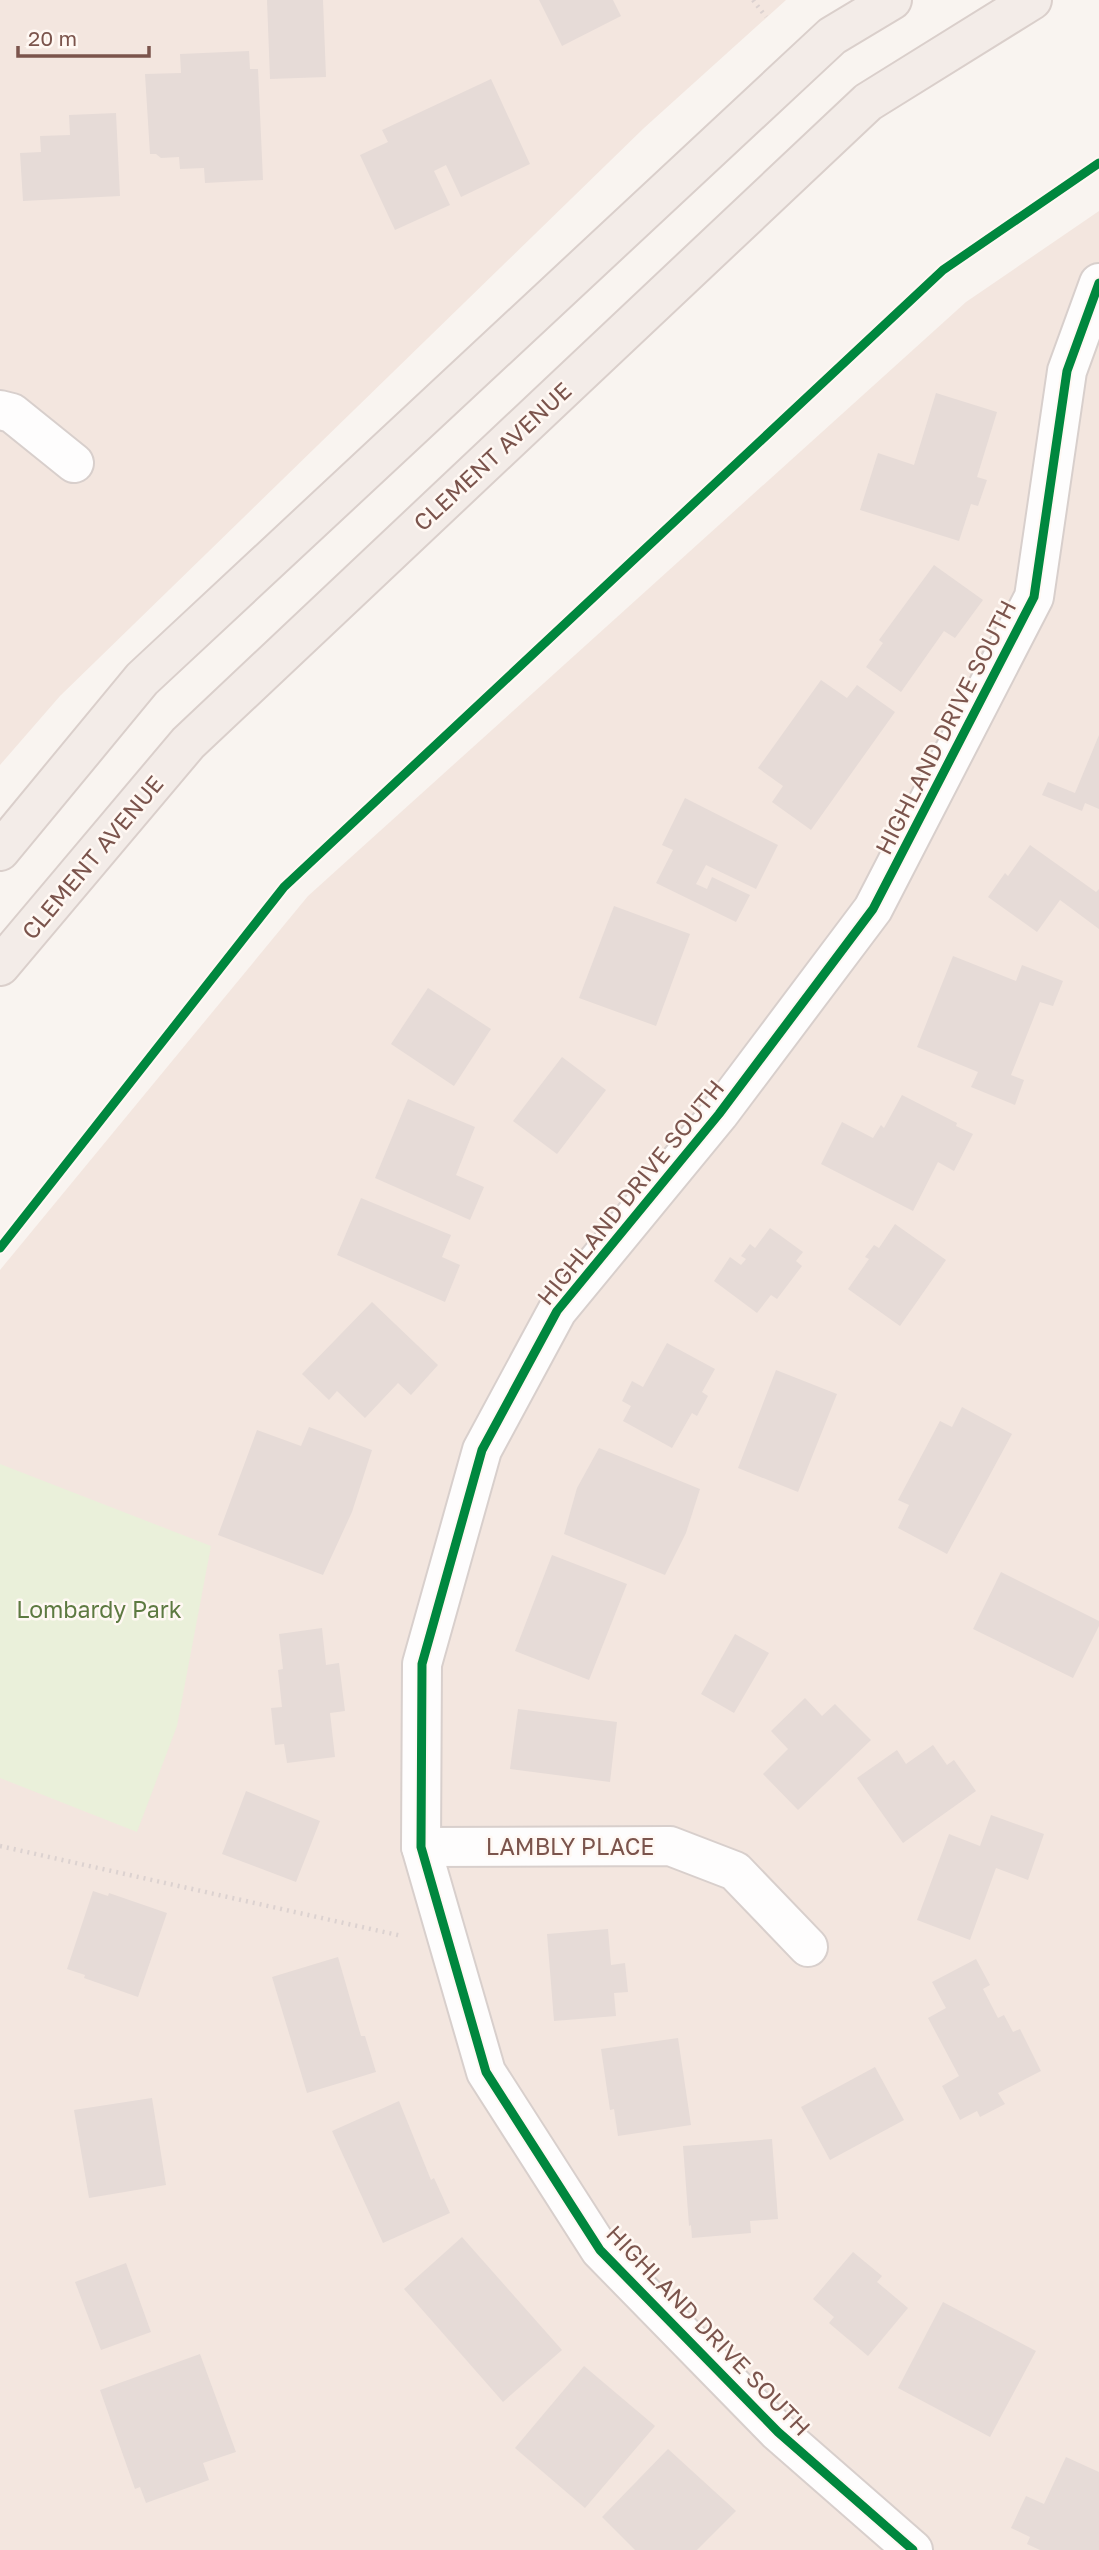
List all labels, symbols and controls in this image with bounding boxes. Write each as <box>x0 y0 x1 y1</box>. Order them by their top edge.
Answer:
scale bar <box>18 14 149 58</box>
text: 20 m <box>28 25 77 51</box>
street label: CLEMENT AVENUE <box>407 376 577 536</box>
street label: HIGHLAND DRIVE SOUTH <box>869 595 1021 859</box>
street label: CLEMENT AVENUE <box>15 769 169 945</box>
street label: HIGHLAND DRIVE SOUTH <box>531 1074 729 1310</box>
park label: Lombardy Park <box>16 1595 182 1623</box>
street label: LAMBLY PLACE <box>486 1832 654 1860</box>
street label: HIGHLAND DRIVE SOUTH <box>601 2219 817 2441</box>

